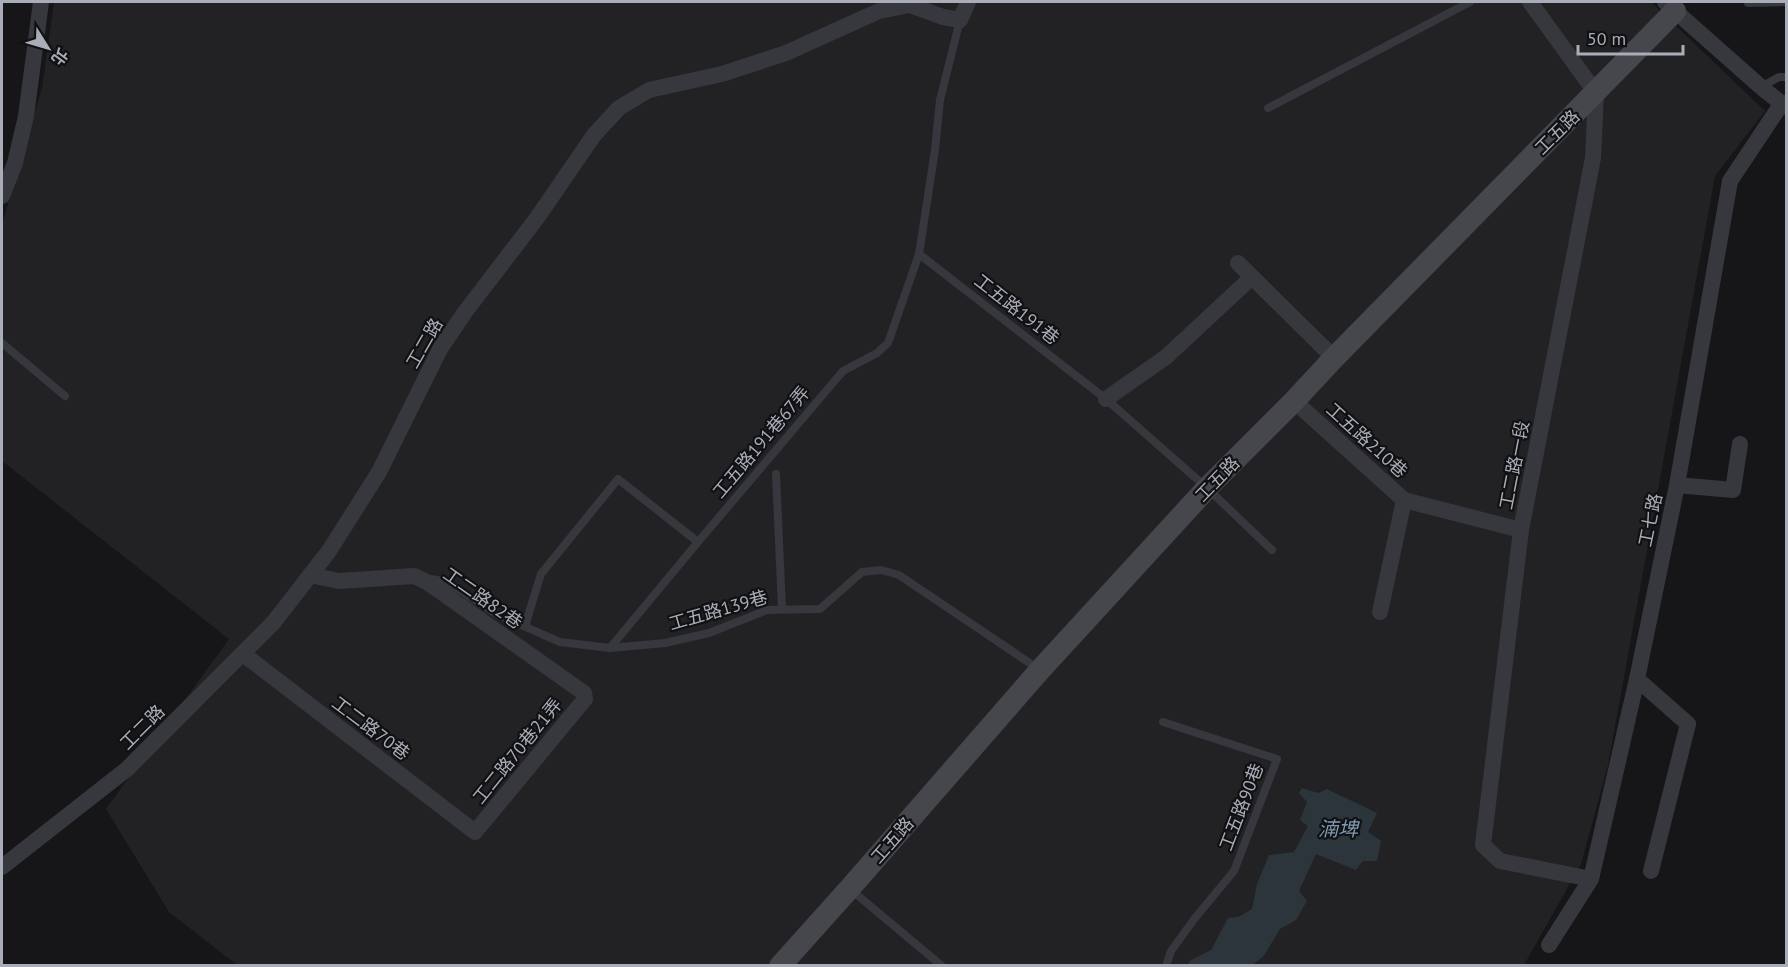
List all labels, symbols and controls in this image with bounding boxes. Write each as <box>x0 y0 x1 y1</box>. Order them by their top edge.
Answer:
north arrow <box>18 18 78 78</box>
scale bar <box>1578 18 1683 56</box>
text: 50 m <box>1587 27 1626 50</box>
text: 北 <box>47 45 73 69</box>
street label: 工五路 <box>1530 105 1584 159</box>
street label: 工五路191巷 <box>970 269 1064 349</box>
street label: 工二路 <box>401 314 447 372</box>
street label: 工五路191巷67弄 <box>707 381 815 503</box>
street label: 工五路210巷 <box>1322 398 1412 482</box>
street label: 工二路一段 <box>1494 419 1534 511</box>
street label: 工五路 <box>1190 452 1244 506</box>
street label: 工七路 <box>1633 491 1667 549</box>
street label: 工二路82巷 <box>439 562 527 634</box>
street label: 工五路139巷 <box>666 585 770 635</box>
street label: 工二路70巷 <box>327 691 415 765</box>
street label: 工二路70巷21弄 <box>467 694 567 808</box>
street label: 工二路 <box>115 700 169 754</box>
street label: 工五路90巷 <box>1214 760 1268 854</box>
street label: 工五路 <box>866 812 918 868</box>
water label: 湳埤 <box>1318 816 1360 842</box>

